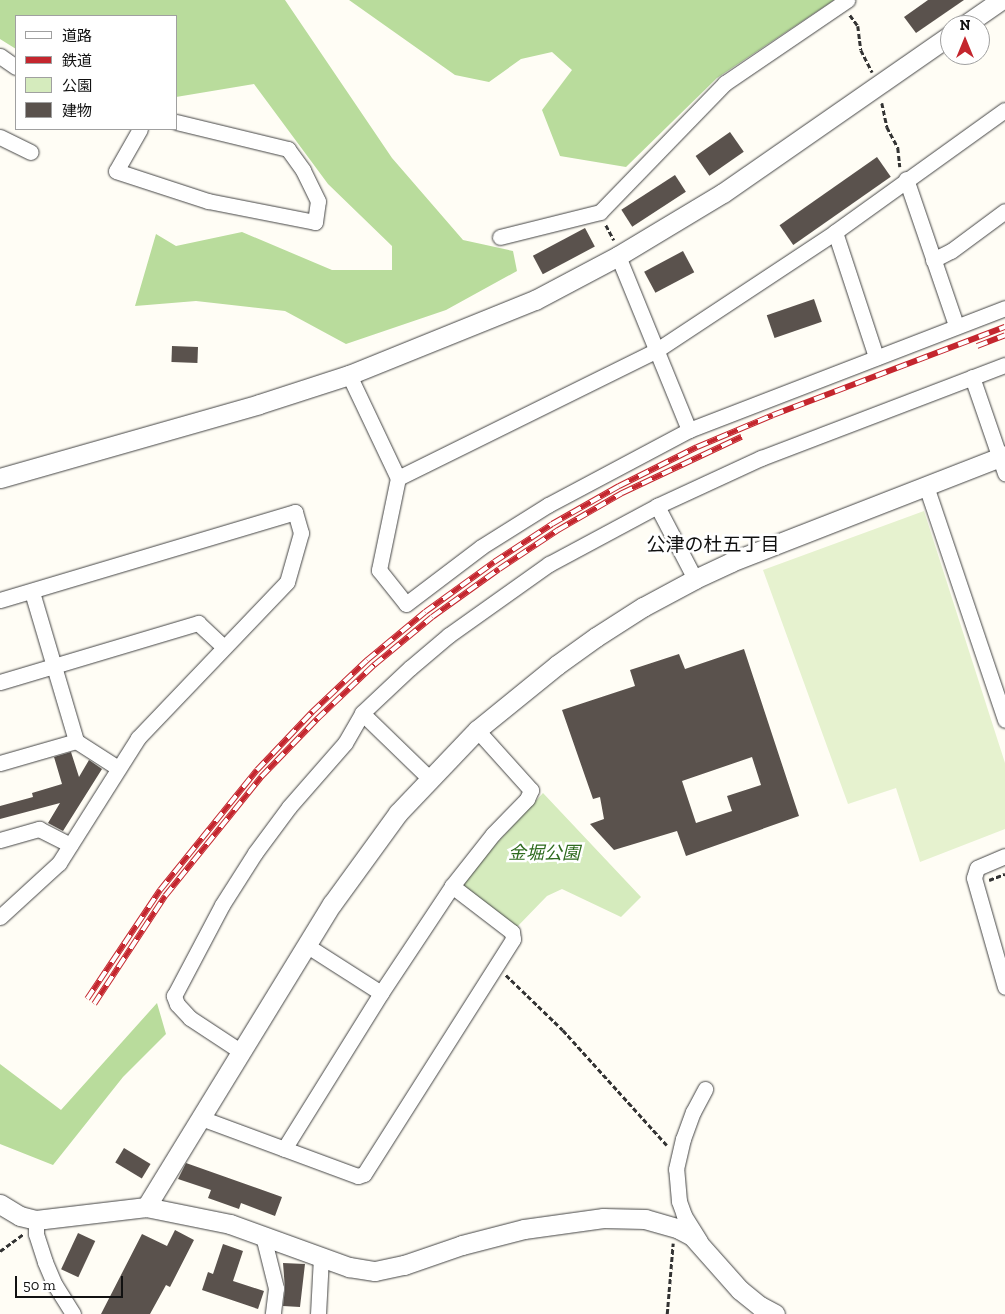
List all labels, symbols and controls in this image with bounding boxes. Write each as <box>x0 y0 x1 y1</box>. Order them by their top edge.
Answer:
legend <box>15 15 178 130</box>
north arrow <box>940 15 990 65</box>
text: N <box>960 17 970 34</box>
text: 道路 <box>62 27 92 45</box>
text: 鉄道 <box>62 52 92 70</box>
text: 公園 <box>62 77 92 95</box>
text: 建物 <box>62 102 92 120</box>
district label: 公津の杜五丁目 <box>647 534 779 556</box>
park label: 金堀公園 <box>508 842 580 864</box>
scale bar <box>18 1266 125 1298</box>
text: 50 m <box>23 1276 56 1294</box>

